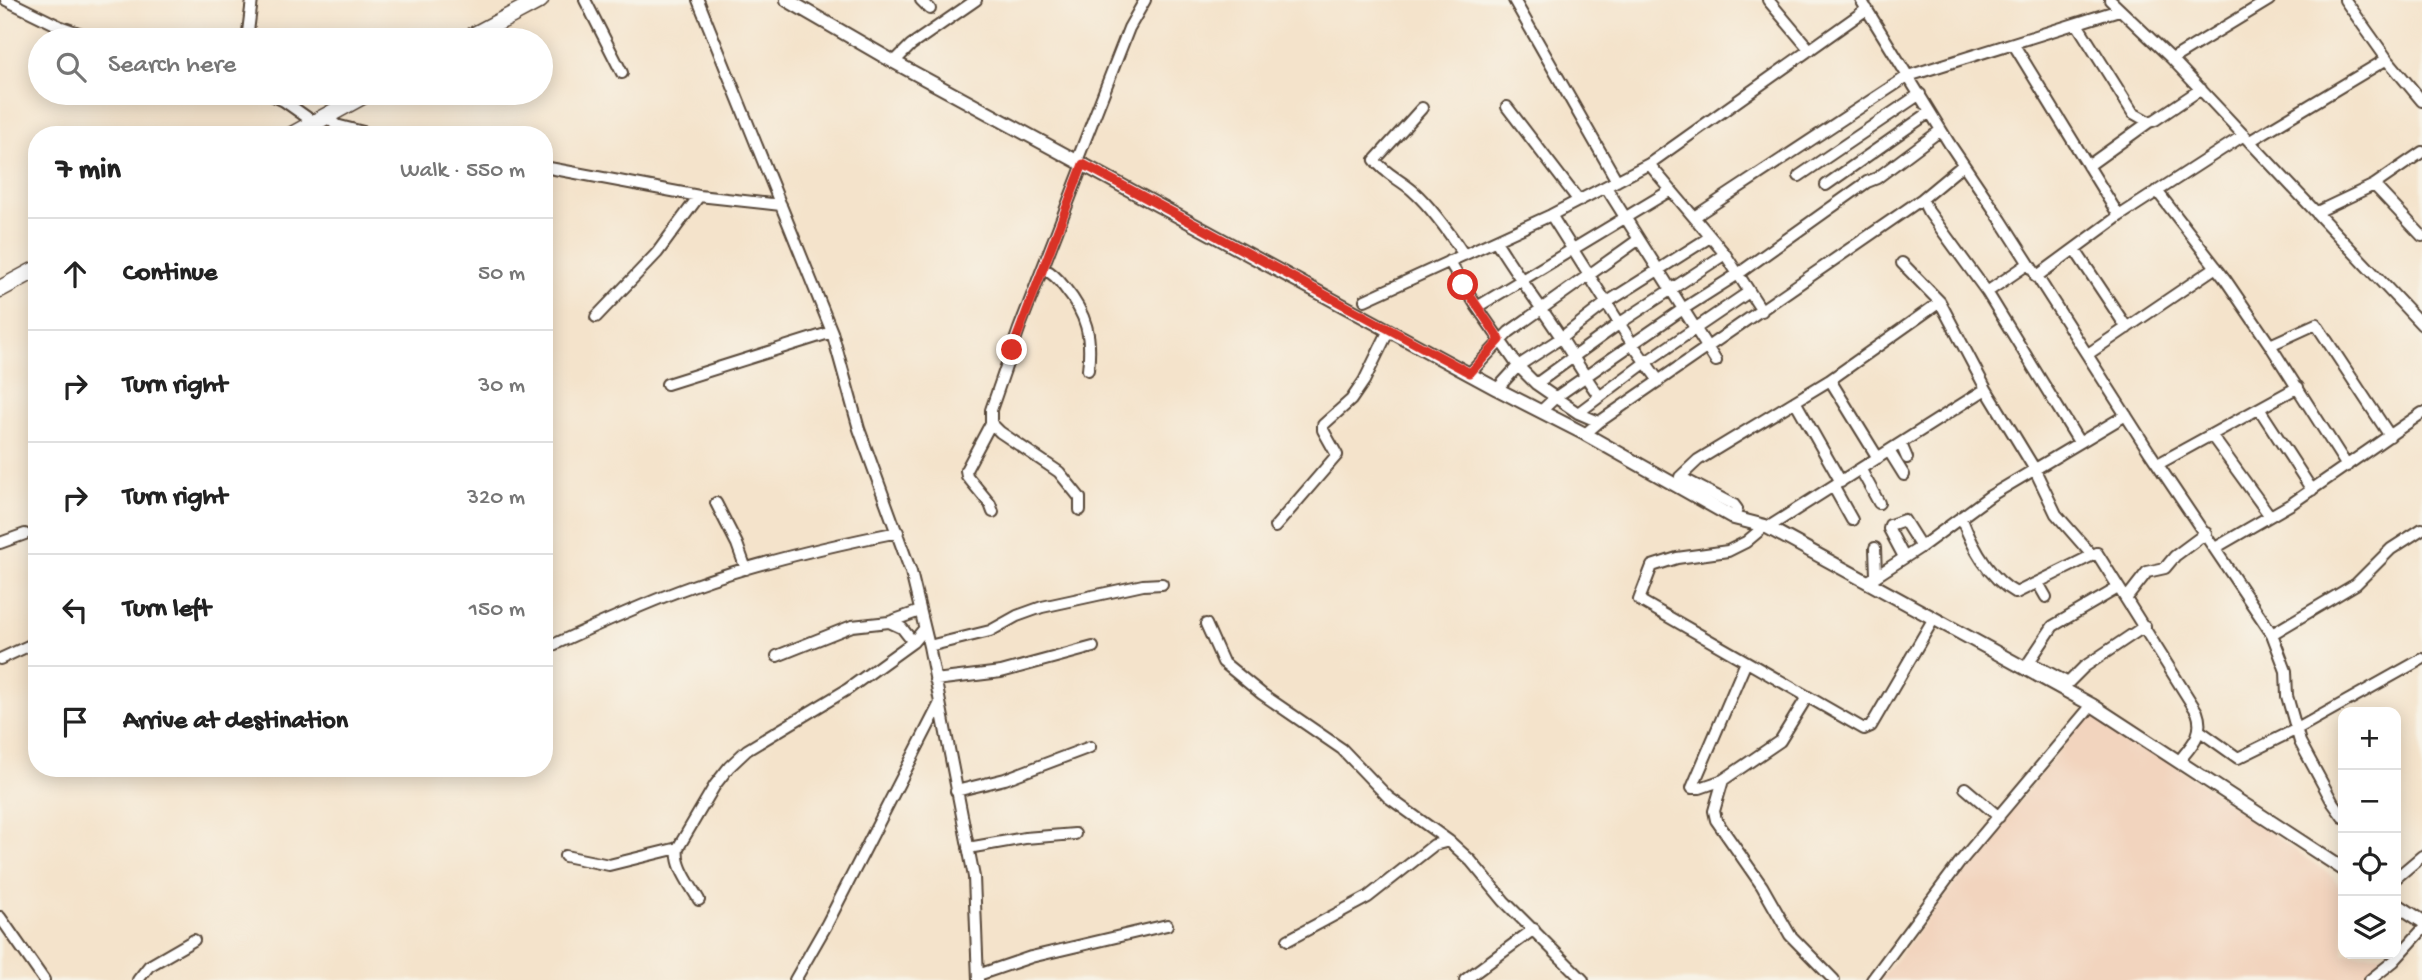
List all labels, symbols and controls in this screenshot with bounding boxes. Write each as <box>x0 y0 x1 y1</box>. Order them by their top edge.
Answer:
search box <box>28 28 553 105</box>
icon: search <box>52 48 90 86</box>
text: Search here <box>108 51 236 82</box>
text: 7 min <box>56 154 121 189</box>
text: Walk · 550 m <box>400 158 525 185</box>
icon: ahead <box>56 255 94 293</box>
text: Continue <box>123 259 217 290</box>
text: 50 m <box>478 261 525 288</box>
route start <box>1447 269 1478 300</box>
route end <box>996 334 1027 365</box>
icon: right <box>56 367 94 405</box>
text: Turn right <box>123 371 227 402</box>
text: 30 m <box>478 373 525 400</box>
icon: right <box>56 479 94 517</box>
text: Turn right <box>123 483 227 514</box>
text: 320 m <box>467 485 525 512</box>
icon: left <box>56 591 94 629</box>
text: Turn left <box>123 595 211 626</box>
text: 150 m <box>469 597 525 624</box>
icon: arrive <box>56 703 94 741</box>
text: Arrive at destination <box>123 707 348 738</box>
map controls <box>2338 707 2401 959</box>
button: + <box>2338 707 2401 770</box>
button: − <box>2338 770 2401 833</box>
button: locate <box>2338 833 2401 896</box>
button: layers <box>2338 896 2401 959</box>

